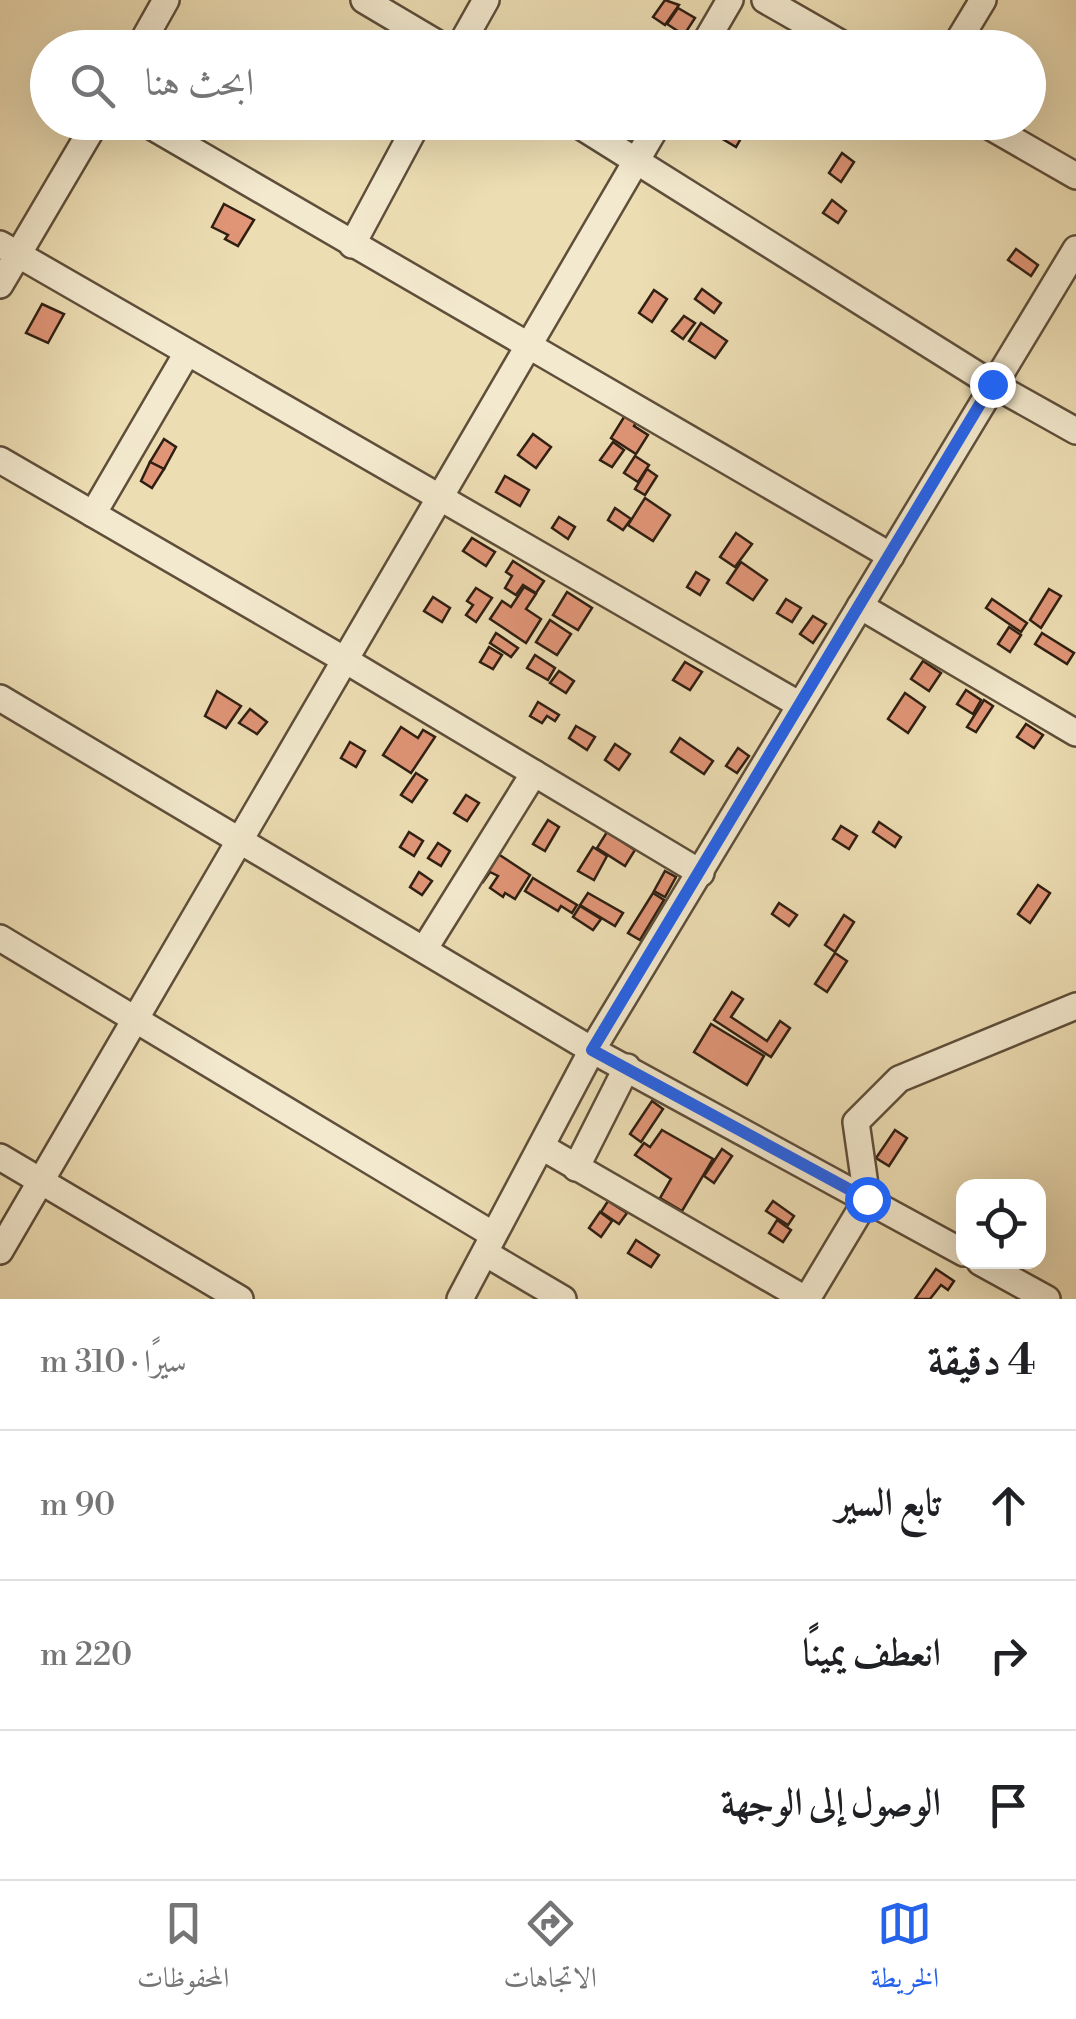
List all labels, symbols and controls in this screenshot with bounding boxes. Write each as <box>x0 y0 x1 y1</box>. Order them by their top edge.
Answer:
search box <box>30 30 1046 140</box>
icon: search <box>65 58 120 113</box>
text: ابحث هنا <box>145 60 254 107</box>
route end <box>970 362 1016 408</box>
route start <box>845 1177 891 1223</box>
map controls <box>956 1179 1046 1269</box>
button: locate <box>956 1179 1046 1269</box>
text: 4 دقيقة <box>928 1335 1036 1388</box>
text: سيرًا · 310 m <box>40 1342 187 1382</box>
icon: ahead <box>981 1478 1036 1533</box>
text: تابع السير <box>836 1480 941 1527</box>
text: 90 m <box>40 1485 115 1525</box>
icon: right <box>981 1628 1036 1683</box>
text: انعطف يمينًا <box>803 1630 941 1677</box>
text: 220 m <box>40 1635 132 1675</box>
icon: arrive <box>981 1778 1036 1833</box>
text: الوصول إلى الوجهة <box>721 1780 941 1827</box>
tab: المحفوظات <box>137 1896 229 2005</box>
tab: الاتجاهات <box>503 1896 597 2005</box>
tab: الخريطة <box>871 1896 939 2005</box>

